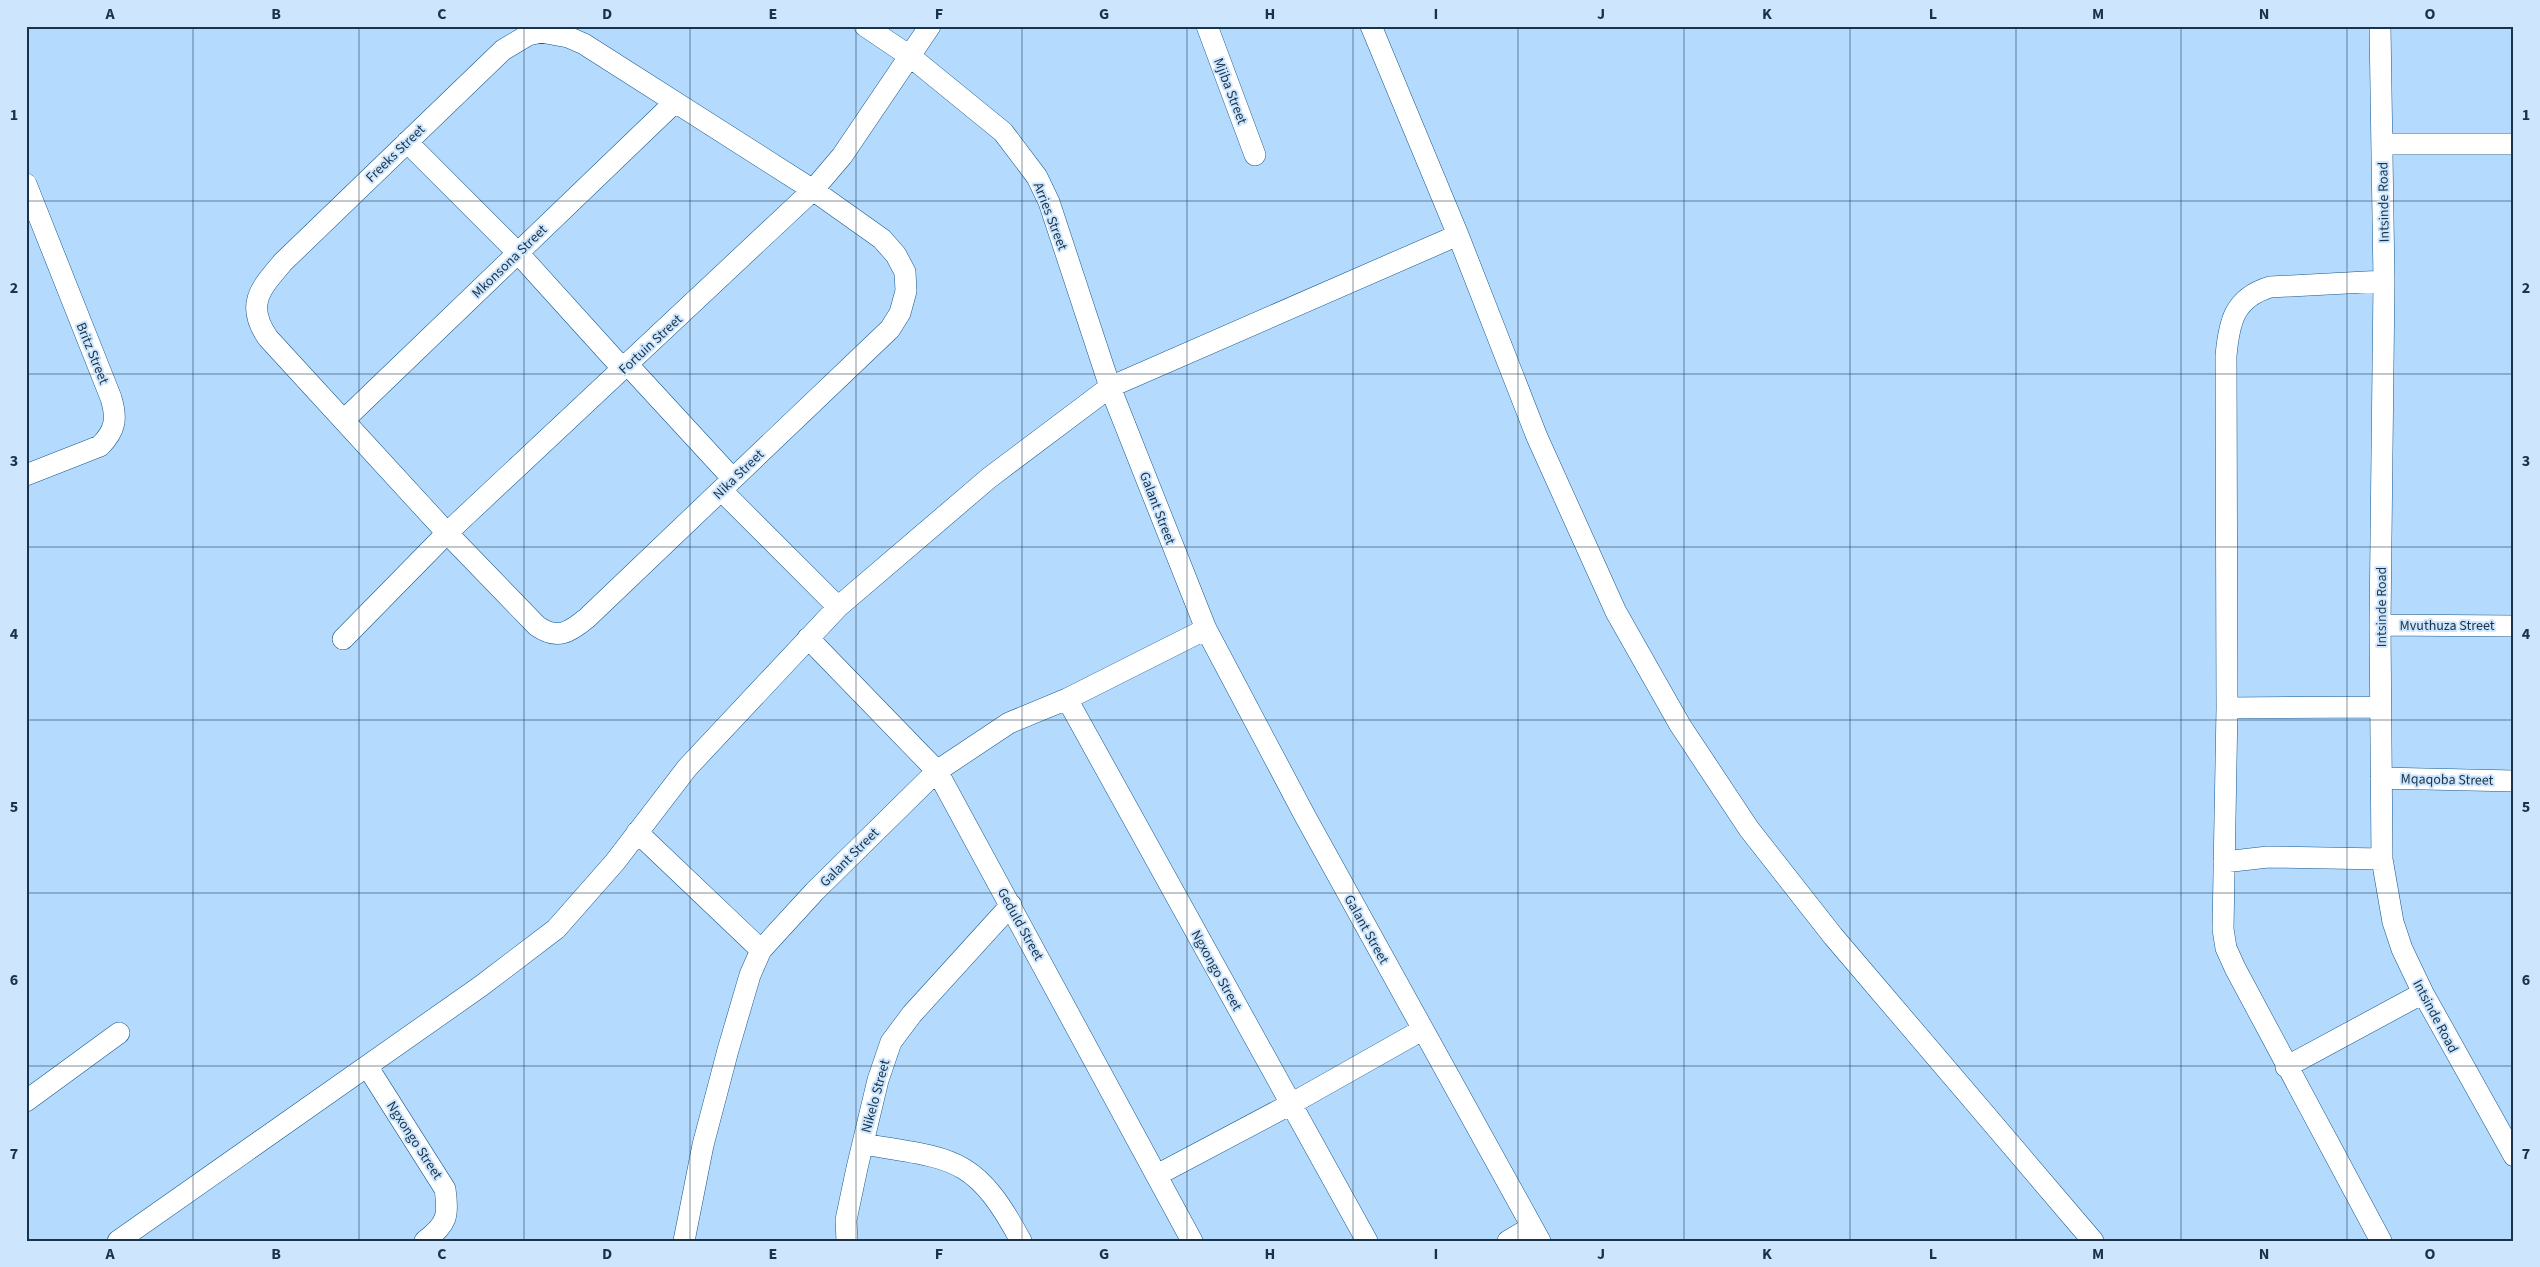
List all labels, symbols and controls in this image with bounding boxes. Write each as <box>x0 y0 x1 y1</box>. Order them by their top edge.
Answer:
text: A <box>104 3 115 25</box>
text: B <box>271 3 281 25</box>
text: C <box>437 3 447 25</box>
text: D <box>602 3 612 25</box>
text: E <box>769 3 777 25</box>
text: F <box>935 3 943 25</box>
text: G <box>1099 3 1109 25</box>
text: H <box>1265 3 1275 25</box>
text: I <box>1434 3 1438 25</box>
text: J <box>1597 3 1605 25</box>
text: K <box>1762 3 1772 25</box>
text: L <box>1929 3 1937 25</box>
text: M <box>2092 3 2104 25</box>
text: N <box>2259 3 2269 25</box>
text: O <box>2425 3 2436 25</box>
street label: Mjiba Street <box>1208 55 1252 128</box>
text: 1 <box>10 104 18 126</box>
text: 1 <box>2522 104 2530 126</box>
street label: Freeks Street <box>361 120 430 187</box>
street label: Intsinde Road <box>2373 162 2395 242</box>
street label: Arries Street <box>1028 179 1072 254</box>
street label: Mkonsona Street <box>467 220 552 303</box>
text: 2 <box>10 277 18 299</box>
text: 2 <box>2522 277 2530 299</box>
street label: Fortuin Street <box>614 310 687 379</box>
street label: Britz Street <box>71 319 114 388</box>
street label: Nika Street <box>709 445 769 504</box>
text: 3 <box>10 450 18 472</box>
text: 3 <box>2522 450 2530 472</box>
street label: Galant Street <box>1134 469 1180 548</box>
street label: Intsinde Road <box>2372 567 2392 647</box>
street label: Mvuthuza Street <box>2400 616 2495 636</box>
text: 4 <box>10 623 19 645</box>
text: 4 <box>2522 623 2531 645</box>
street label: Mqaqoba Street <box>2400 769 2494 791</box>
text: 5 <box>10 796 18 818</box>
text: 5 <box>2522 796 2530 818</box>
street label: Galant Street <box>816 823 884 892</box>
street label: Geduld Street <box>992 885 1048 965</box>
street label: Galant Street <box>1339 891 1394 968</box>
street label: Ngxongo Street <box>1186 926 1247 1015</box>
text: 6 <box>10 969 18 991</box>
text: 6 <box>2522 969 2530 991</box>
street label: Intsinde Road <box>2407 976 2463 1057</box>
street label: Nikelo Street <box>857 1057 895 1135</box>
street label: Ngxongo Street <box>381 1097 447 1184</box>
text: 7 <box>10 1143 18 1165</box>
text: 7 <box>2522 1143 2530 1165</box>
text: A <box>104 1243 115 1265</box>
text: B <box>271 1243 281 1265</box>
text: C <box>437 1243 447 1265</box>
text: D <box>602 1243 612 1265</box>
text: E <box>769 1243 777 1265</box>
text: F <box>935 1243 943 1265</box>
text: G <box>1099 1243 1109 1265</box>
text: H <box>1265 1243 1275 1265</box>
text: I <box>1434 1243 1438 1265</box>
text: J <box>1597 1243 1605 1265</box>
text: K <box>1762 1243 1772 1265</box>
text: L <box>1929 1243 1937 1265</box>
text: M <box>2092 1243 2104 1265</box>
text: N <box>2259 1243 2269 1265</box>
text: O <box>2425 1243 2436 1265</box>

